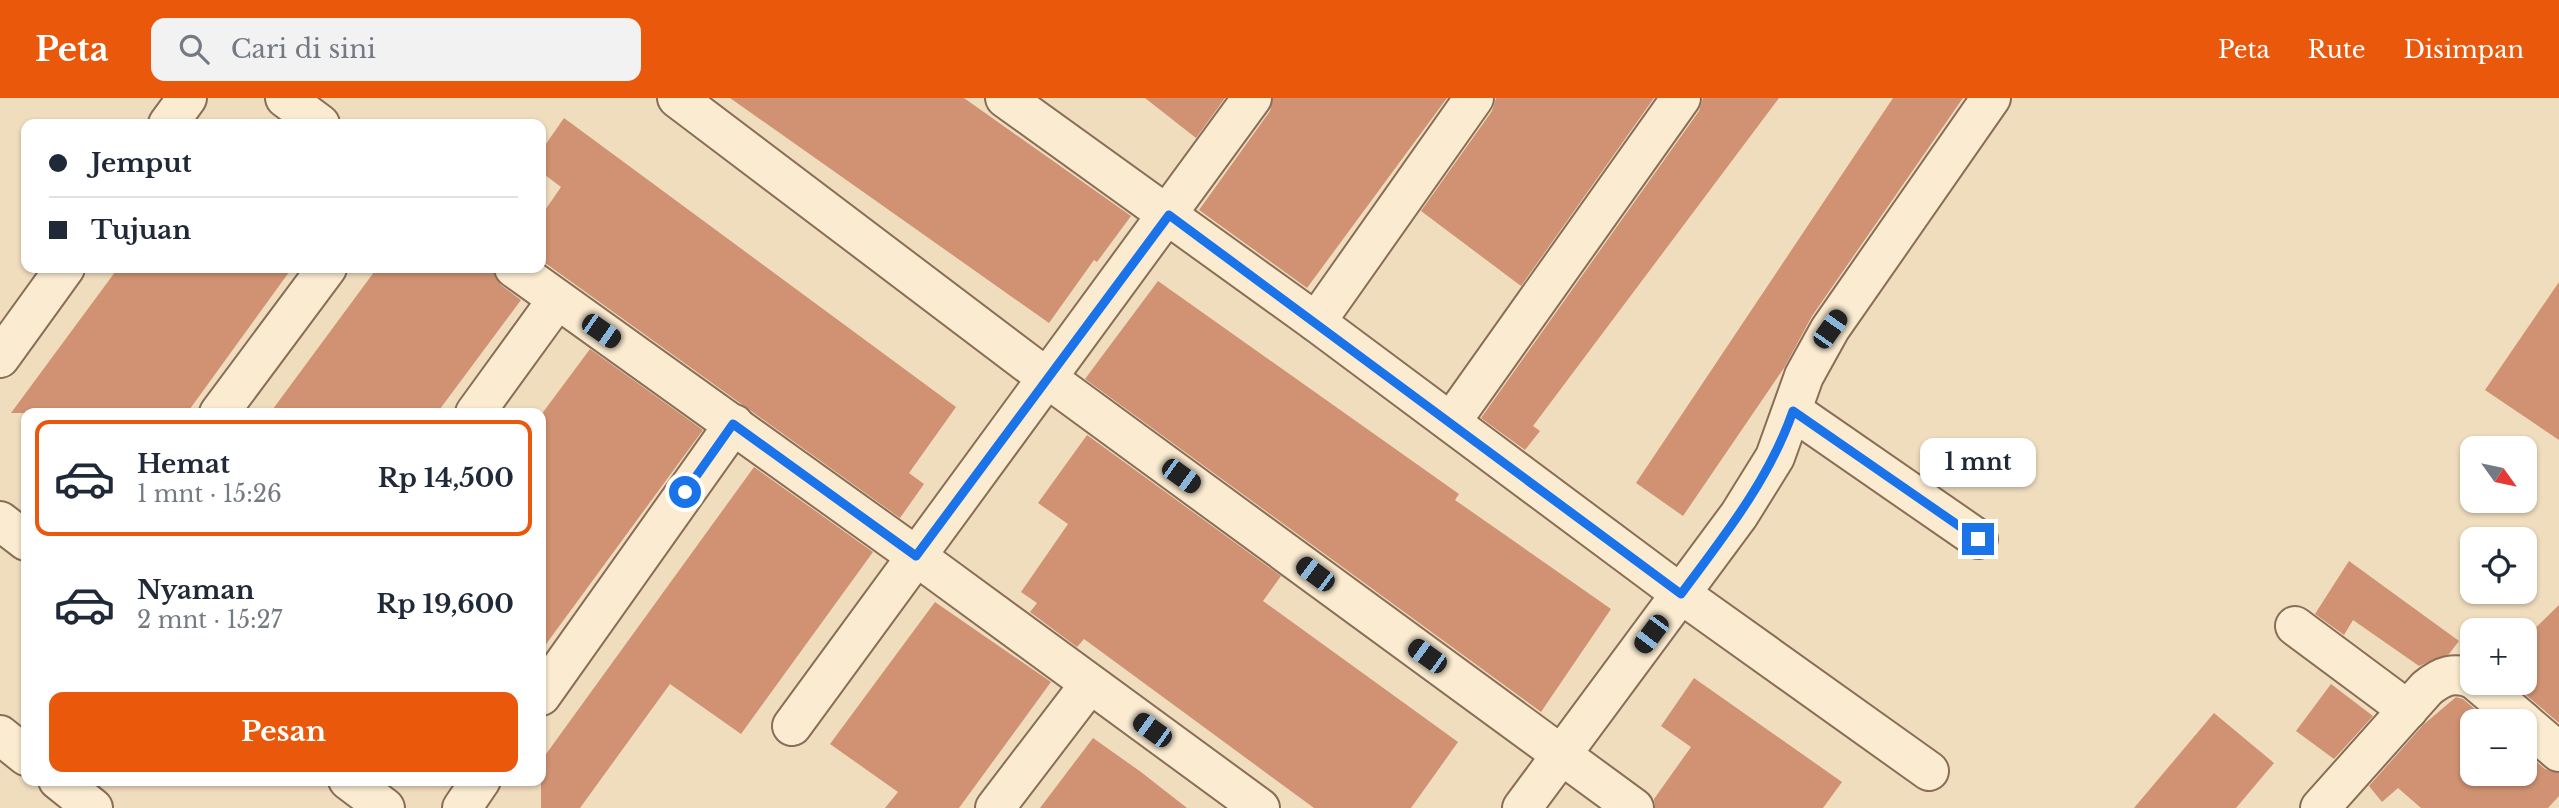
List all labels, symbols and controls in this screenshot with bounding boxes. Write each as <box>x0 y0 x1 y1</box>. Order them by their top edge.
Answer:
search box <box>151 18 641 81</box>
text: Peta <box>35 29 109 70</box>
icon: search <box>175 30 213 68</box>
text: Cari di sini <box>231 33 376 65</box>
text: Peta <box>2218 35 2270 64</box>
text: Rute <box>2308 35 2366 64</box>
text: Disimpan <box>2404 35 2524 64</box>
text: Jemput <box>91 147 192 179</box>
text: Tujuan <box>91 214 191 246</box>
car <box>1810 306 1851 352</box>
car <box>578 310 625 352</box>
north arrow <box>2460 436 2538 513</box>
map controls <box>2460 436 2537 786</box>
callout: 1 mnt <box>1920 438 2036 486</box>
icon: car <box>53 447 116 510</box>
text: Hemat <box>137 448 230 480</box>
text: 1 mnt <box>1944 448 2012 476</box>
car <box>1158 455 1205 497</box>
text: Rp 14,500 <box>378 462 514 494</box>
route start <box>669 476 701 508</box>
text: 1 mnt · 15:26 <box>137 480 282 508</box>
route end <box>1962 523 1994 555</box>
button: locate <box>2460 527 2537 604</box>
car <box>1292 553 1339 595</box>
icon: car <box>53 573 116 636</box>
text: Nyaman <box>137 574 254 606</box>
text: Rp 19,600 <box>376 588 514 620</box>
text: 2 mnt · 15:27 <box>137 606 282 634</box>
car <box>1630 611 1673 657</box>
button: + <box>2460 618 2537 695</box>
car <box>1404 635 1451 677</box>
button: Pesan <box>49 692 518 772</box>
car <box>1129 709 1176 751</box>
button: − <box>2460 709 2537 786</box>

